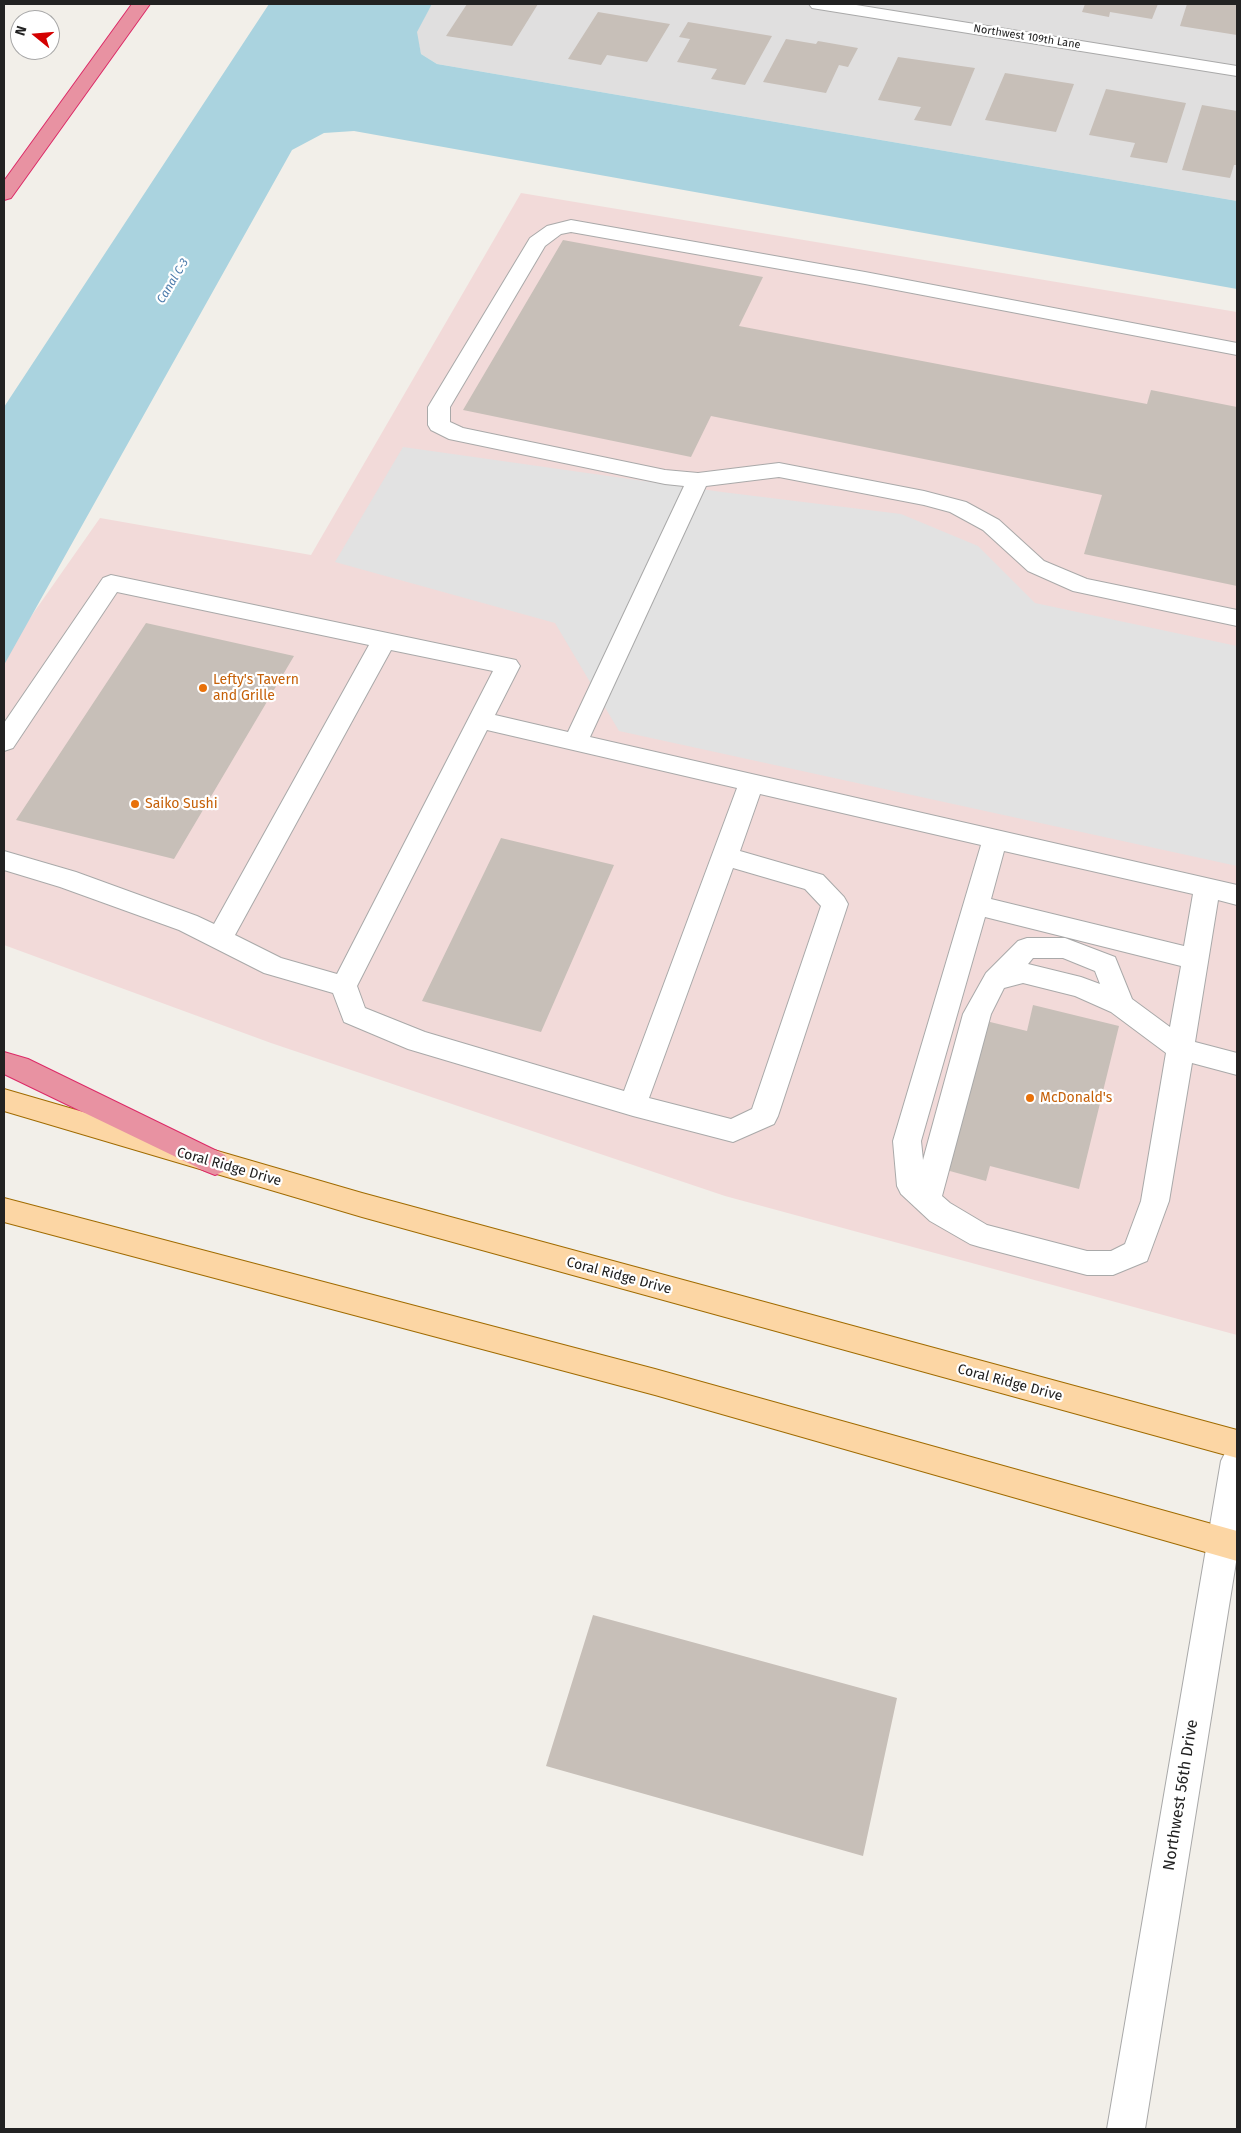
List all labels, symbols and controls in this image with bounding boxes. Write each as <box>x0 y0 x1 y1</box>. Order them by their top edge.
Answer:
north arrow <box>10 10 60 60</box>
street label: Northwest 109th Lane <box>973 22 1081 52</box>
text: N <box>12 24 31 38</box>
water label: Canal C-3 <box>154 256 192 306</box>
place label: Lefty's Tavern and Grille <box>213 672 299 704</box>
marker: Lefty's Tavern and Grille <box>197 682 209 694</box>
place label: Saiko Sushi <box>145 796 218 812</box>
marker: Saiko Sushi <box>129 798 141 810</box>
place label: McDonald's <box>1040 1090 1112 1106</box>
marker: McDonald's <box>1024 1092 1036 1104</box>
street label: Coral Ridge Drive <box>175 1144 283 1190</box>
street label: Coral Ridge Drive <box>565 1254 673 1298</box>
street label: Coral Ridge Drive <box>956 1361 1064 1405</box>
street label: Northwest 56th Drive <box>1160 1718 1202 1872</box>

